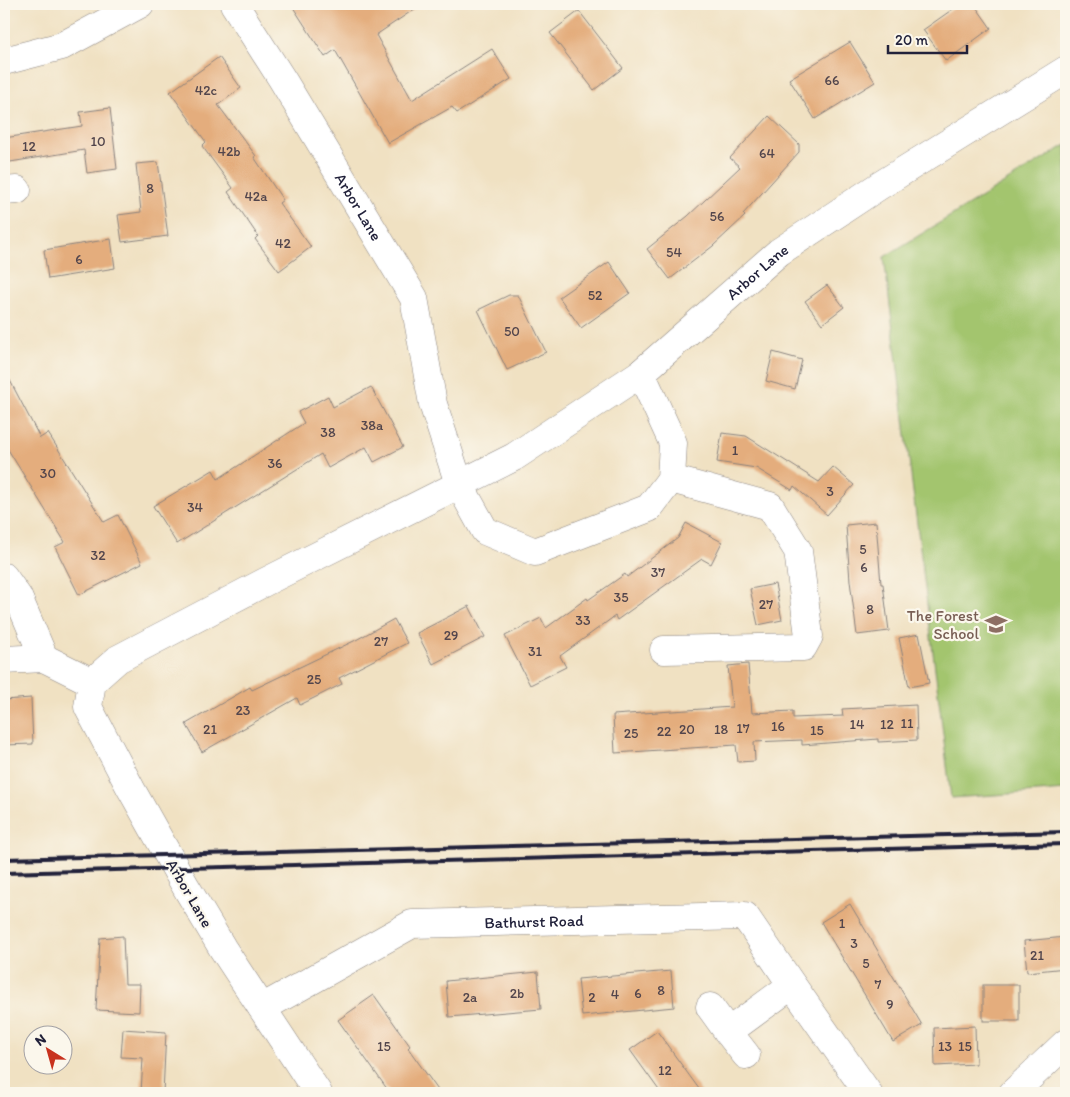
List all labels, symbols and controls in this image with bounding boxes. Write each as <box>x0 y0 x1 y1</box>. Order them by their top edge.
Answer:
scale bar <box>888 22 966 54</box>
text: 20 m <box>895 31 929 49</box>
house number: 66 <box>825 72 839 89</box>
house number: 42c <box>195 82 218 99</box>
house number: 10 <box>90 133 106 150</box>
house number: 12 <box>22 138 37 155</box>
house number: 42b <box>217 143 241 160</box>
house number: 64 <box>759 145 775 162</box>
street label: Arbor Lane <box>331 169 386 244</box>
house number: 8 <box>146 180 154 197</box>
house number: 42a <box>244 188 268 205</box>
house number: 56 <box>710 208 724 225</box>
house number: 42 <box>275 235 292 252</box>
street label: Arbor Lane <box>723 239 792 304</box>
house number: 54 <box>666 244 682 261</box>
house number: 6 <box>75 251 83 268</box>
house number: 52 <box>588 287 603 304</box>
house number: 50 <box>504 323 520 340</box>
house number: 38a <box>361 417 384 434</box>
house number: 38 <box>320 424 336 441</box>
house number: 1 <box>732 442 739 459</box>
house number: 36 <box>267 455 283 472</box>
house number: 30 <box>40 465 56 482</box>
house number: 3 <box>826 483 834 500</box>
house number: 34 <box>187 499 204 516</box>
house number: 5 <box>859 541 867 558</box>
house number: 32 <box>91 547 106 564</box>
house number: 6 <box>860 559 868 576</box>
house number: 37 <box>651 564 665 581</box>
house number: 35 <box>614 589 628 606</box>
house number: 27 <box>759 596 773 613</box>
house number: 8 <box>866 601 874 618</box>
place label: The Forest School <box>907 606 979 643</box>
school or university icon: The Forest School <box>983 611 1009 637</box>
house number: 33 <box>575 612 591 629</box>
house number: 29 <box>444 627 458 644</box>
house number: 27 <box>374 633 388 650</box>
house number: 31 <box>528 643 543 660</box>
house number: 25 <box>307 671 321 688</box>
house number: 23 <box>236 702 251 719</box>
house number: 11 <box>901 715 914 732</box>
house number: 14 <box>850 716 865 733</box>
house number: 12 <box>880 716 895 733</box>
house number: 16 <box>771 718 785 735</box>
house number: 17 <box>736 720 750 737</box>
house number: 21 <box>203 721 217 738</box>
house number: 20 <box>679 721 695 738</box>
house number: 18 <box>714 721 728 738</box>
house number: 15 <box>810 722 824 739</box>
house number: 22 <box>657 723 672 740</box>
house number: 25 <box>624 725 638 742</box>
street label: Arbor Lane <box>162 856 217 931</box>
street label: Bathurst Road <box>484 911 584 932</box>
house number: 1 <box>839 915 846 932</box>
house number: 3 <box>850 935 858 952</box>
house number: 21 <box>1030 947 1044 964</box>
house number: 5 <box>862 955 870 972</box>
house number: 7 <box>875 976 882 993</box>
house number: 8 <box>657 982 665 999</box>
house number: 2b <box>510 985 524 1002</box>
house number: 6 <box>634 985 642 1002</box>
house number: 4 <box>611 986 620 1003</box>
house number: 2a <box>463 989 478 1006</box>
house number: 2 <box>588 989 596 1006</box>
house number: 9 <box>886 996 894 1013</box>
north arrow <box>22 1024 72 1074</box>
text: N <box>32 1030 49 1050</box>
house number: 15 <box>377 1038 391 1055</box>
house number: 13 <box>938 1038 952 1055</box>
house number: 15 <box>958 1038 972 1055</box>
house number: 12 <box>658 1062 673 1079</box>

